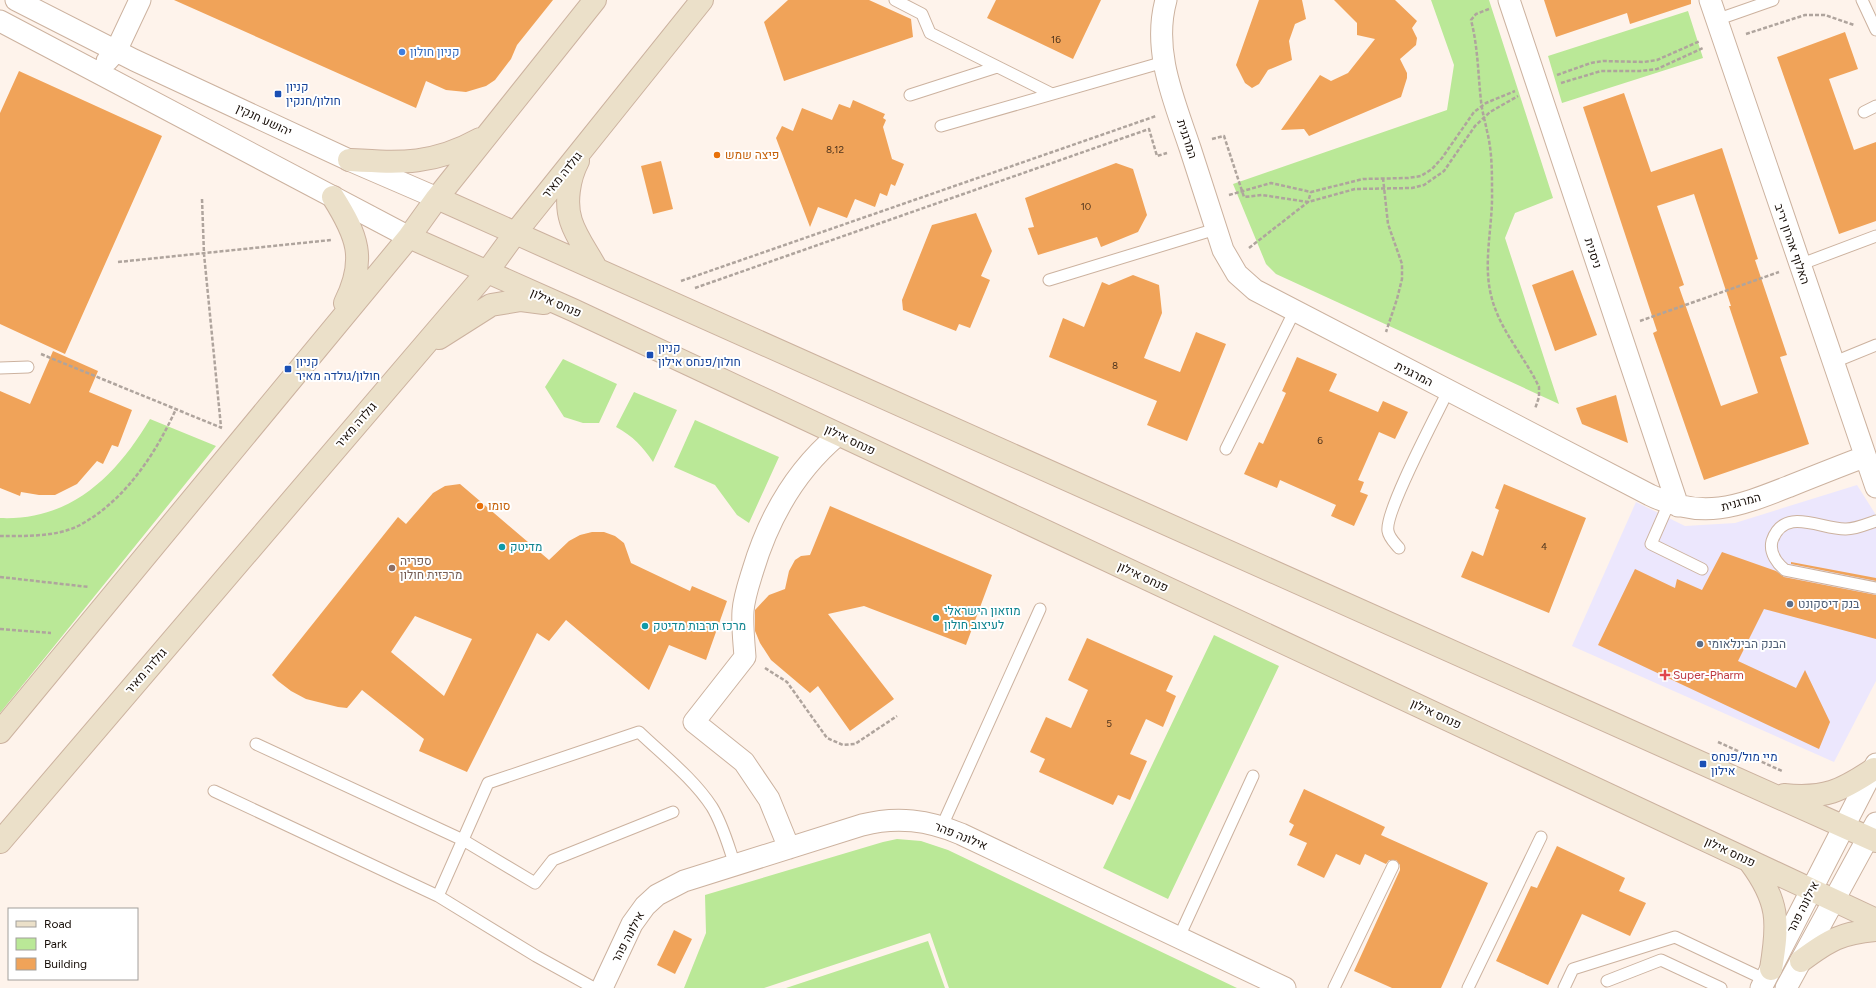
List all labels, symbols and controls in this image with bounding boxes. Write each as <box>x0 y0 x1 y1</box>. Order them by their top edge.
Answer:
house number: 16 <box>1051 33 1061 46</box>
place label: קניון חולון <box>410 45 459 59</box>
marker: קניון חולון <box>397 47 407 57</box>
place label: קניון חולון/חנקין <box>286 80 341 108</box>
marker: קניון חולון/חנקין <box>273 89 283 99</box>
street label: יהושע חנקין <box>234 101 294 139</box>
street label: המרגנית <box>1174 117 1200 161</box>
house number: 8,12 <box>826 143 844 156</box>
place label: פיצה שמש <box>725 148 779 162</box>
street label: גולדה מאיר <box>539 149 585 201</box>
marker: פיצה שמש <box>712 150 722 160</box>
house number: 10 <box>1081 200 1091 213</box>
street label: האלוף אהרון יריב <box>1772 202 1812 286</box>
street label: ניסנית <box>1582 236 1604 270</box>
street label: פנחס אילון <box>528 286 584 320</box>
place label: קניון חולון/פנחס אילון <box>658 341 741 369</box>
marker: קניון חולון/פנחס אילון <box>645 350 655 360</box>
place label: קניון חולון/גולדה מאיר <box>296 355 380 383</box>
house number: 8 <box>1112 359 1118 372</box>
street label: המרגנית <box>1393 359 1435 389</box>
marker: קניון חולון/גולדה מאיר <box>283 364 293 374</box>
street label: גולדה מאיר <box>333 399 380 451</box>
street label: פנחס אילון <box>822 422 878 458</box>
house number: 6 <box>1317 434 1323 447</box>
street label: המרגנית <box>1720 490 1762 514</box>
place label: סומו <box>488 499 510 513</box>
marker: סומו <box>475 501 485 511</box>
place label: מדיטק <box>510 540 542 554</box>
house number: 4 <box>1541 540 1547 553</box>
marker: מדיטק <box>497 542 507 552</box>
place label: ספריה מרכזית חולון <box>400 554 462 582</box>
street label: פנחס אילון <box>1115 559 1171 595</box>
marker: ספריה מרכזית חולון <box>387 563 397 573</box>
place label: בנק דיסקונט <box>1798 597 1860 611</box>
marker: בנק דיסקונט <box>1785 599 1795 609</box>
place label: מוזאון הישראלי לעיצוב חולון <box>944 604 1021 632</box>
marker: מוזאון הישראלי לעיצוב חולון <box>931 613 941 623</box>
place label: מרכז תרבות מדיטק <box>653 619 746 633</box>
marker: מרכז תרבות מדיטק <box>640 621 650 631</box>
place label: הבנק הבינלאומי <box>1708 637 1786 651</box>
marker: הבנק הבינלאומי <box>1695 639 1705 649</box>
street label: גולדה מאיר <box>123 645 170 697</box>
place label: Super-Pharm <box>1673 668 1744 682</box>
marker: Super-Pharm <box>1660 670 1670 680</box>
street label: פנחס אילון <box>1408 696 1464 732</box>
house number: 5 <box>1106 717 1112 730</box>
place label: מיי מול/פנחס אילון <box>1711 750 1778 778</box>
marker: מיי מול/פנחס אילון <box>1698 759 1708 769</box>
street label: אילונה פהר <box>932 819 990 853</box>
street label: פנחס אילון <box>1702 834 1758 870</box>
street label: אילונה פהר <box>1784 879 1822 935</box>
legend <box>8 908 138 980</box>
street label: אילונה פהר <box>609 909 647 965</box>
text: Road <box>44 917 72 931</box>
text: Park <box>44 937 67 951</box>
text: Building <box>44 957 87 971</box>

